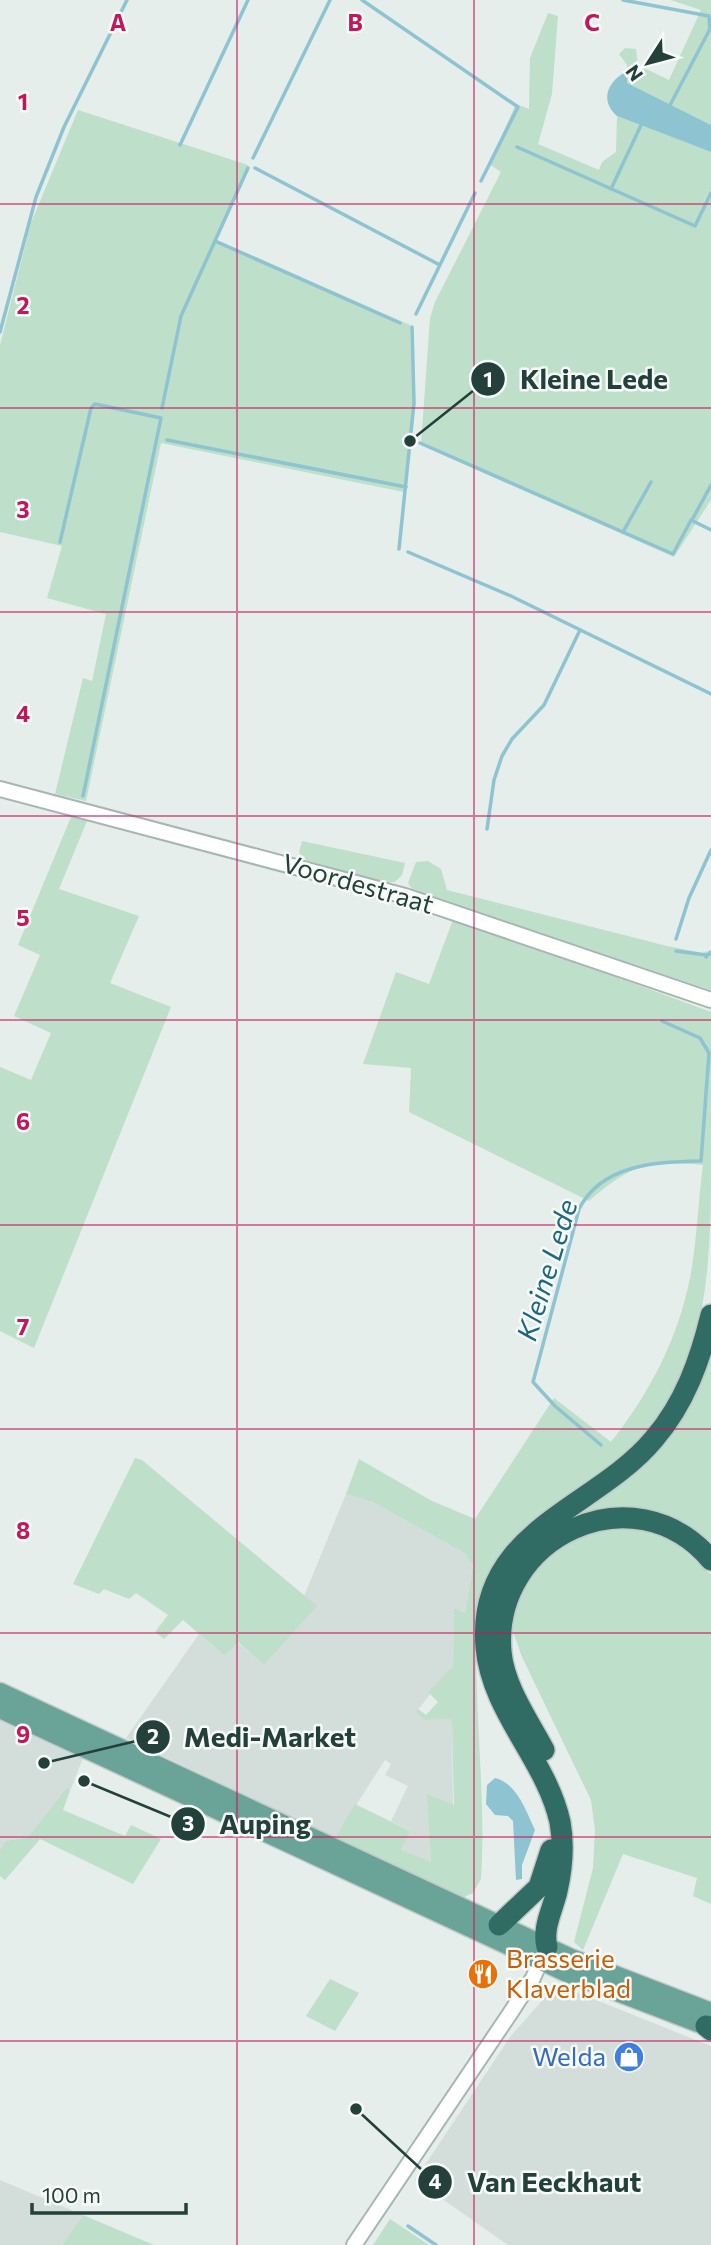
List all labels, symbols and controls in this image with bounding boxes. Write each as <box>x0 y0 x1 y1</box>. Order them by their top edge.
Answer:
text: A <box>110 8 127 36</box>
text: B <box>347 8 363 36</box>
text: C <box>584 8 600 36</box>
north arrow <box>613 28 683 98</box>
text: N <box>620 61 647 86</box>
text: 1 <box>18 87 28 115</box>
text: 2 <box>16 291 30 319</box>
callout: Kleine Lede <box>471 355 682 404</box>
text: Kleine Lede <box>520 361 668 395</box>
text: 1 <box>483 366 493 391</box>
text: 3 <box>16 495 30 523</box>
text: 4 <box>16 699 30 727</box>
street label: Voordestraat <box>279 846 438 919</box>
text: 5 <box>16 903 30 931</box>
text: 6 <box>16 1107 30 1135</box>
water label: Kleine Lede <box>508 1195 584 1344</box>
text: 7 <box>17 1312 29 1340</box>
text: 8 <box>16 1516 30 1544</box>
callout: Medi-Market <box>135 1713 371 1762</box>
text: Medi-Market <box>184 1719 356 1753</box>
text: 9 <box>16 1720 30 1748</box>
text: 2 <box>147 1723 159 1748</box>
callout: Auping <box>170 1799 325 1848</box>
text: Auping <box>219 1806 311 1840</box>
text: 3 <box>182 1810 194 1835</box>
place label: Brasserie Klaverblad <box>506 1942 631 2003</box>
restaurant icon: Brasserie Klaverblad <box>466 1957 500 1991</box>
place label: Welda <box>532 2040 606 2071</box>
shop icon: Welda <box>612 2040 646 2074</box>
callout: Van Eeckhaut <box>417 2157 655 2206</box>
text: Van Eeckhaut <box>467 2164 641 2198</box>
text: 4 <box>429 2168 442 2193</box>
scale bar <box>32 2172 186 2216</box>
text: 100 m <box>42 2182 101 2207</box>

